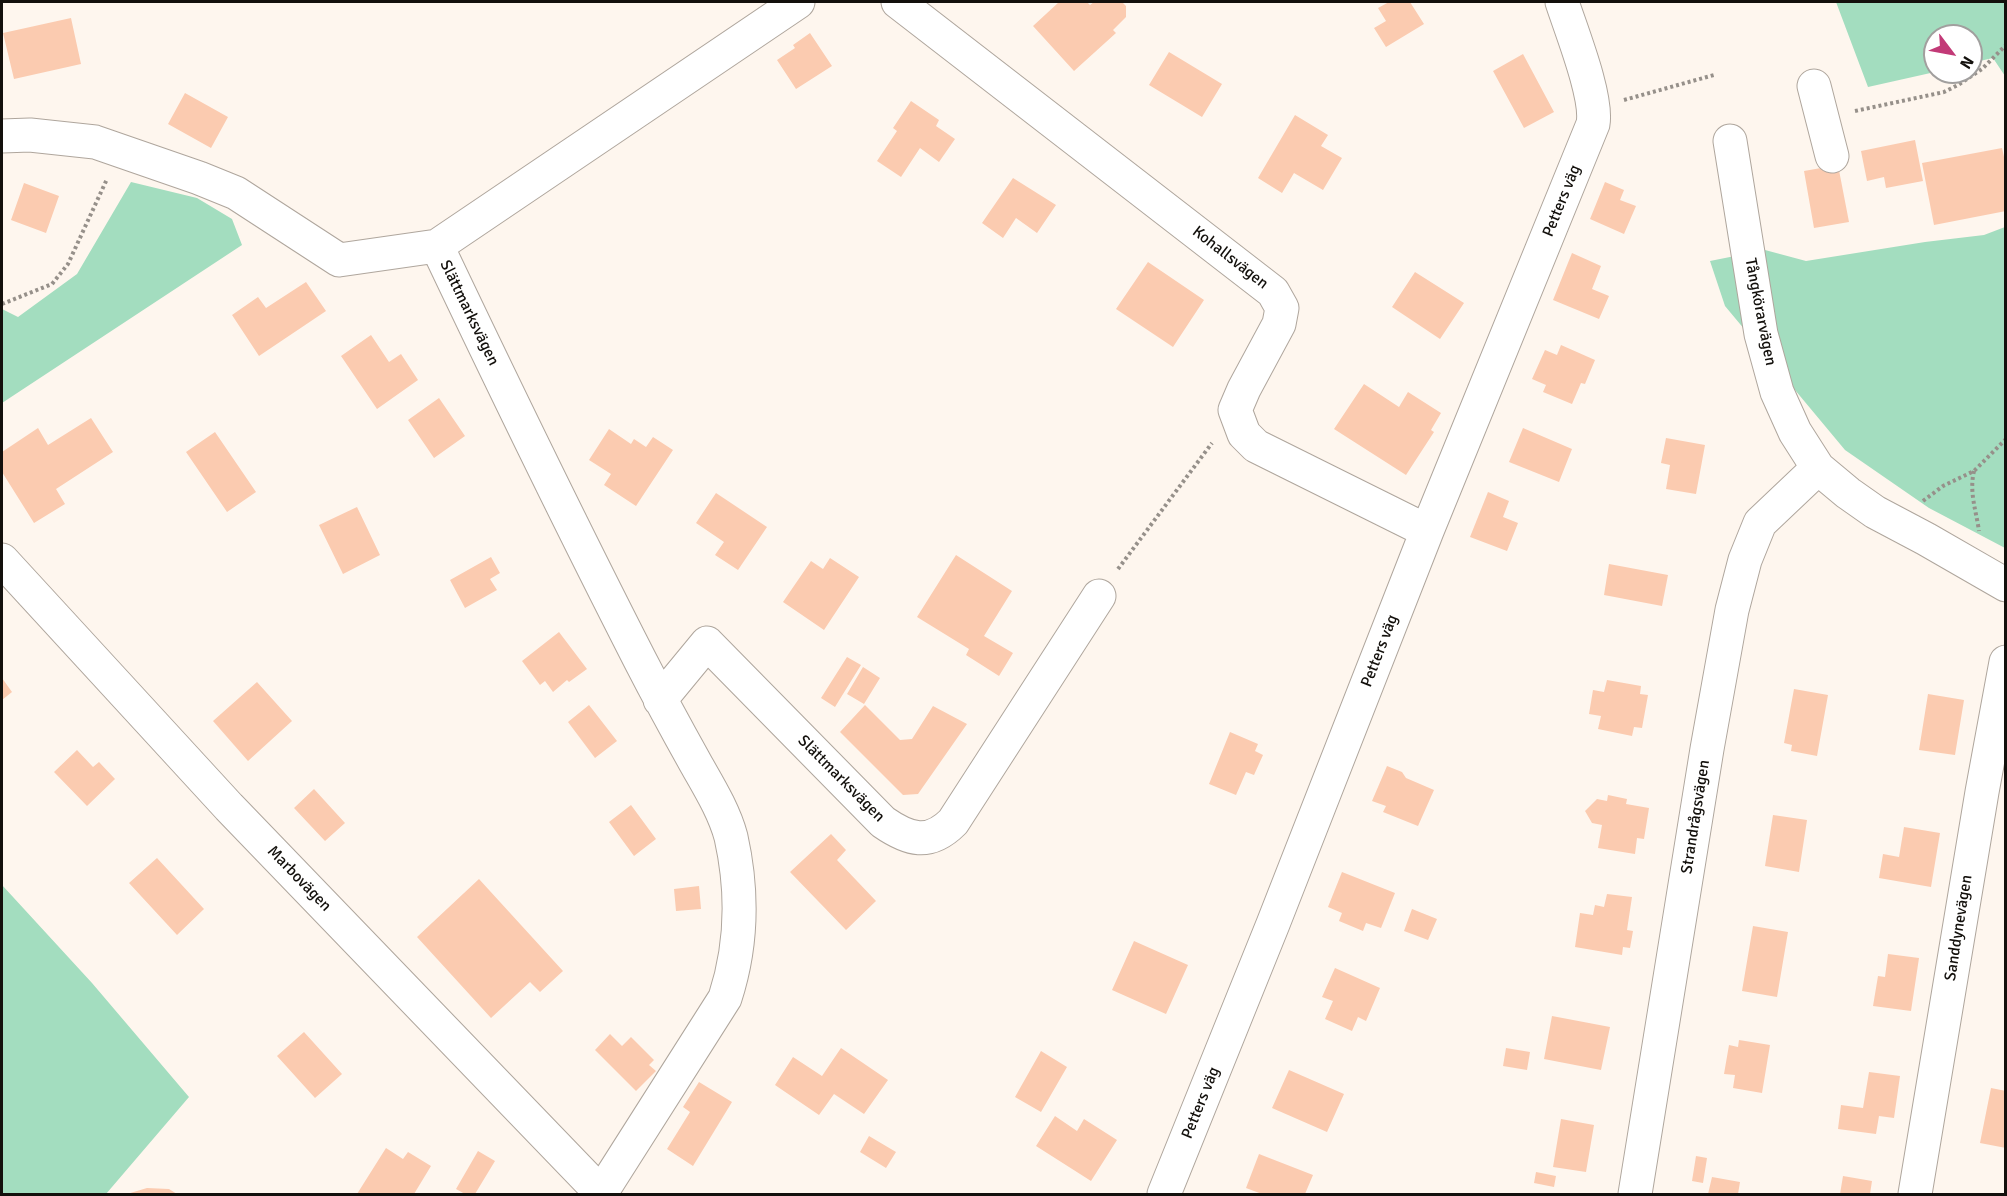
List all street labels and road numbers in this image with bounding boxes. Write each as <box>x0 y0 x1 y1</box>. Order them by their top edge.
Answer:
street label: Petters väg <box>1539 162 1585 240</box>
street label: Kohallsvägen <box>1188 222 1272 294</box>
street label: Slättmarksvägen <box>435 257 503 369</box>
street label: Tångkörarvägen <box>1740 257 1780 367</box>
street label: Petters väg <box>1357 612 1403 690</box>
street label: Slättmarksvägen <box>794 732 888 826</box>
street label: Strandrågsvägen <box>1677 759 1715 875</box>
street label: Marbovägen <box>263 842 335 916</box>
street label: Sanddynevägen <box>1941 874 1977 982</box>
street label: Petters väg <box>1178 1064 1224 1142</box>

